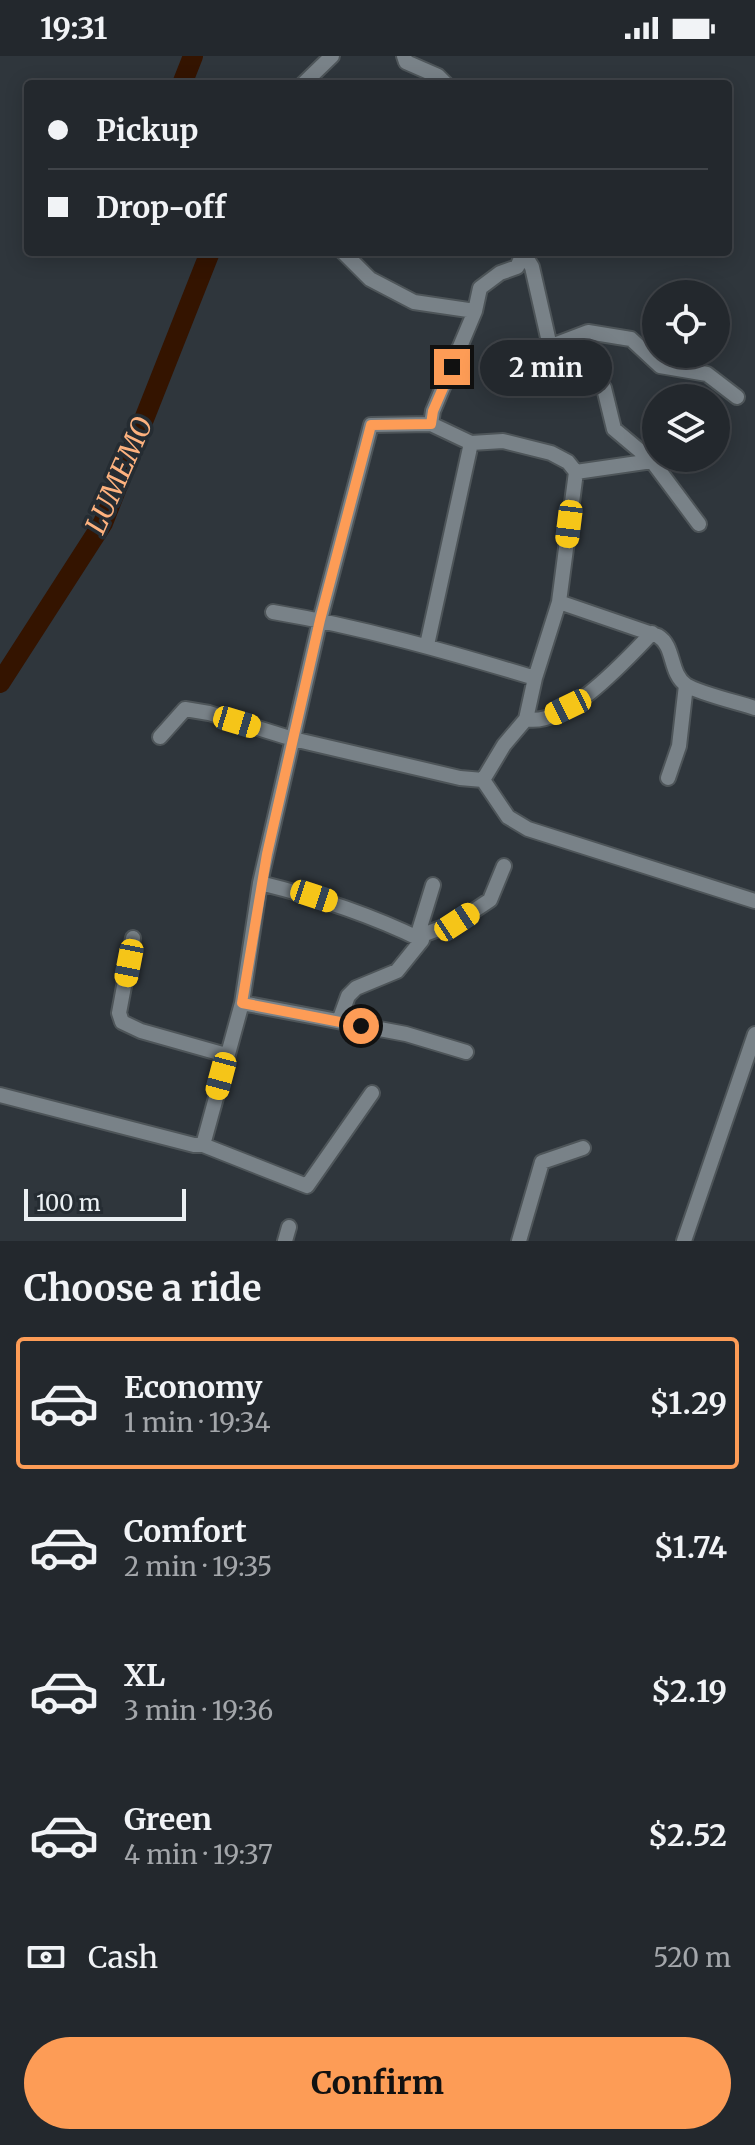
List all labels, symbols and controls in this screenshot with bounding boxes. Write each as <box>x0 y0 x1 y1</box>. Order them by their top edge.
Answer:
text: 19:31 <box>40 9 108 47</box>
text: Pickup <box>96 111 198 149</box>
text: Drop-off <box>96 188 226 226</box>
map controls <box>642 280 730 472</box>
button: locate <box>642 280 730 368</box>
callout: 2 min <box>480 339 612 395</box>
route end <box>434 349 470 385</box>
text: 2 min <box>509 351 583 384</box>
button: layers <box>642 384 730 472</box>
water label: LUMEMO <box>77 411 161 539</box>
car <box>554 499 584 549</box>
car <box>541 686 595 728</box>
car <box>211 704 263 740</box>
car <box>287 877 341 915</box>
car <box>430 899 484 945</box>
car <box>113 937 145 989</box>
route start <box>343 1008 379 1044</box>
car <box>203 1050 239 1102</box>
scale bar <box>24 1185 186 1221</box>
text: 100 m <box>36 1189 101 1217</box>
text: Choose a ride <box>24 1266 261 1311</box>
icon: car <box>28 1367 100 1439</box>
text: Economy <box>124 1368 262 1406</box>
text: $1.29 <box>649 1384 727 1422</box>
text: 1 min · 19:34 <box>124 1406 270 1439</box>
icon: car <box>28 1511 100 1583</box>
text: Comfort <box>124 1512 247 1550</box>
text: $1.74 <box>654 1528 727 1566</box>
text: 2 min · 19:35 <box>124 1550 272 1583</box>
icon: car <box>28 1655 100 1727</box>
text: XL <box>124 1656 165 1694</box>
text: $2.19 <box>651 1672 727 1710</box>
text: 3 min · 19:36 <box>124 1694 273 1727</box>
icon: car <box>28 1799 100 1871</box>
text: Green <box>124 1800 212 1838</box>
text: $2.52 <box>648 1816 727 1854</box>
text: 4 min · 19:37 <box>124 1838 273 1871</box>
icon: cash <box>24 1935 68 1979</box>
text: Cash <box>88 1938 158 1976</box>
text: 520 m <box>653 1941 731 1974</box>
button: Confirm <box>24 2037 731 2129</box>

